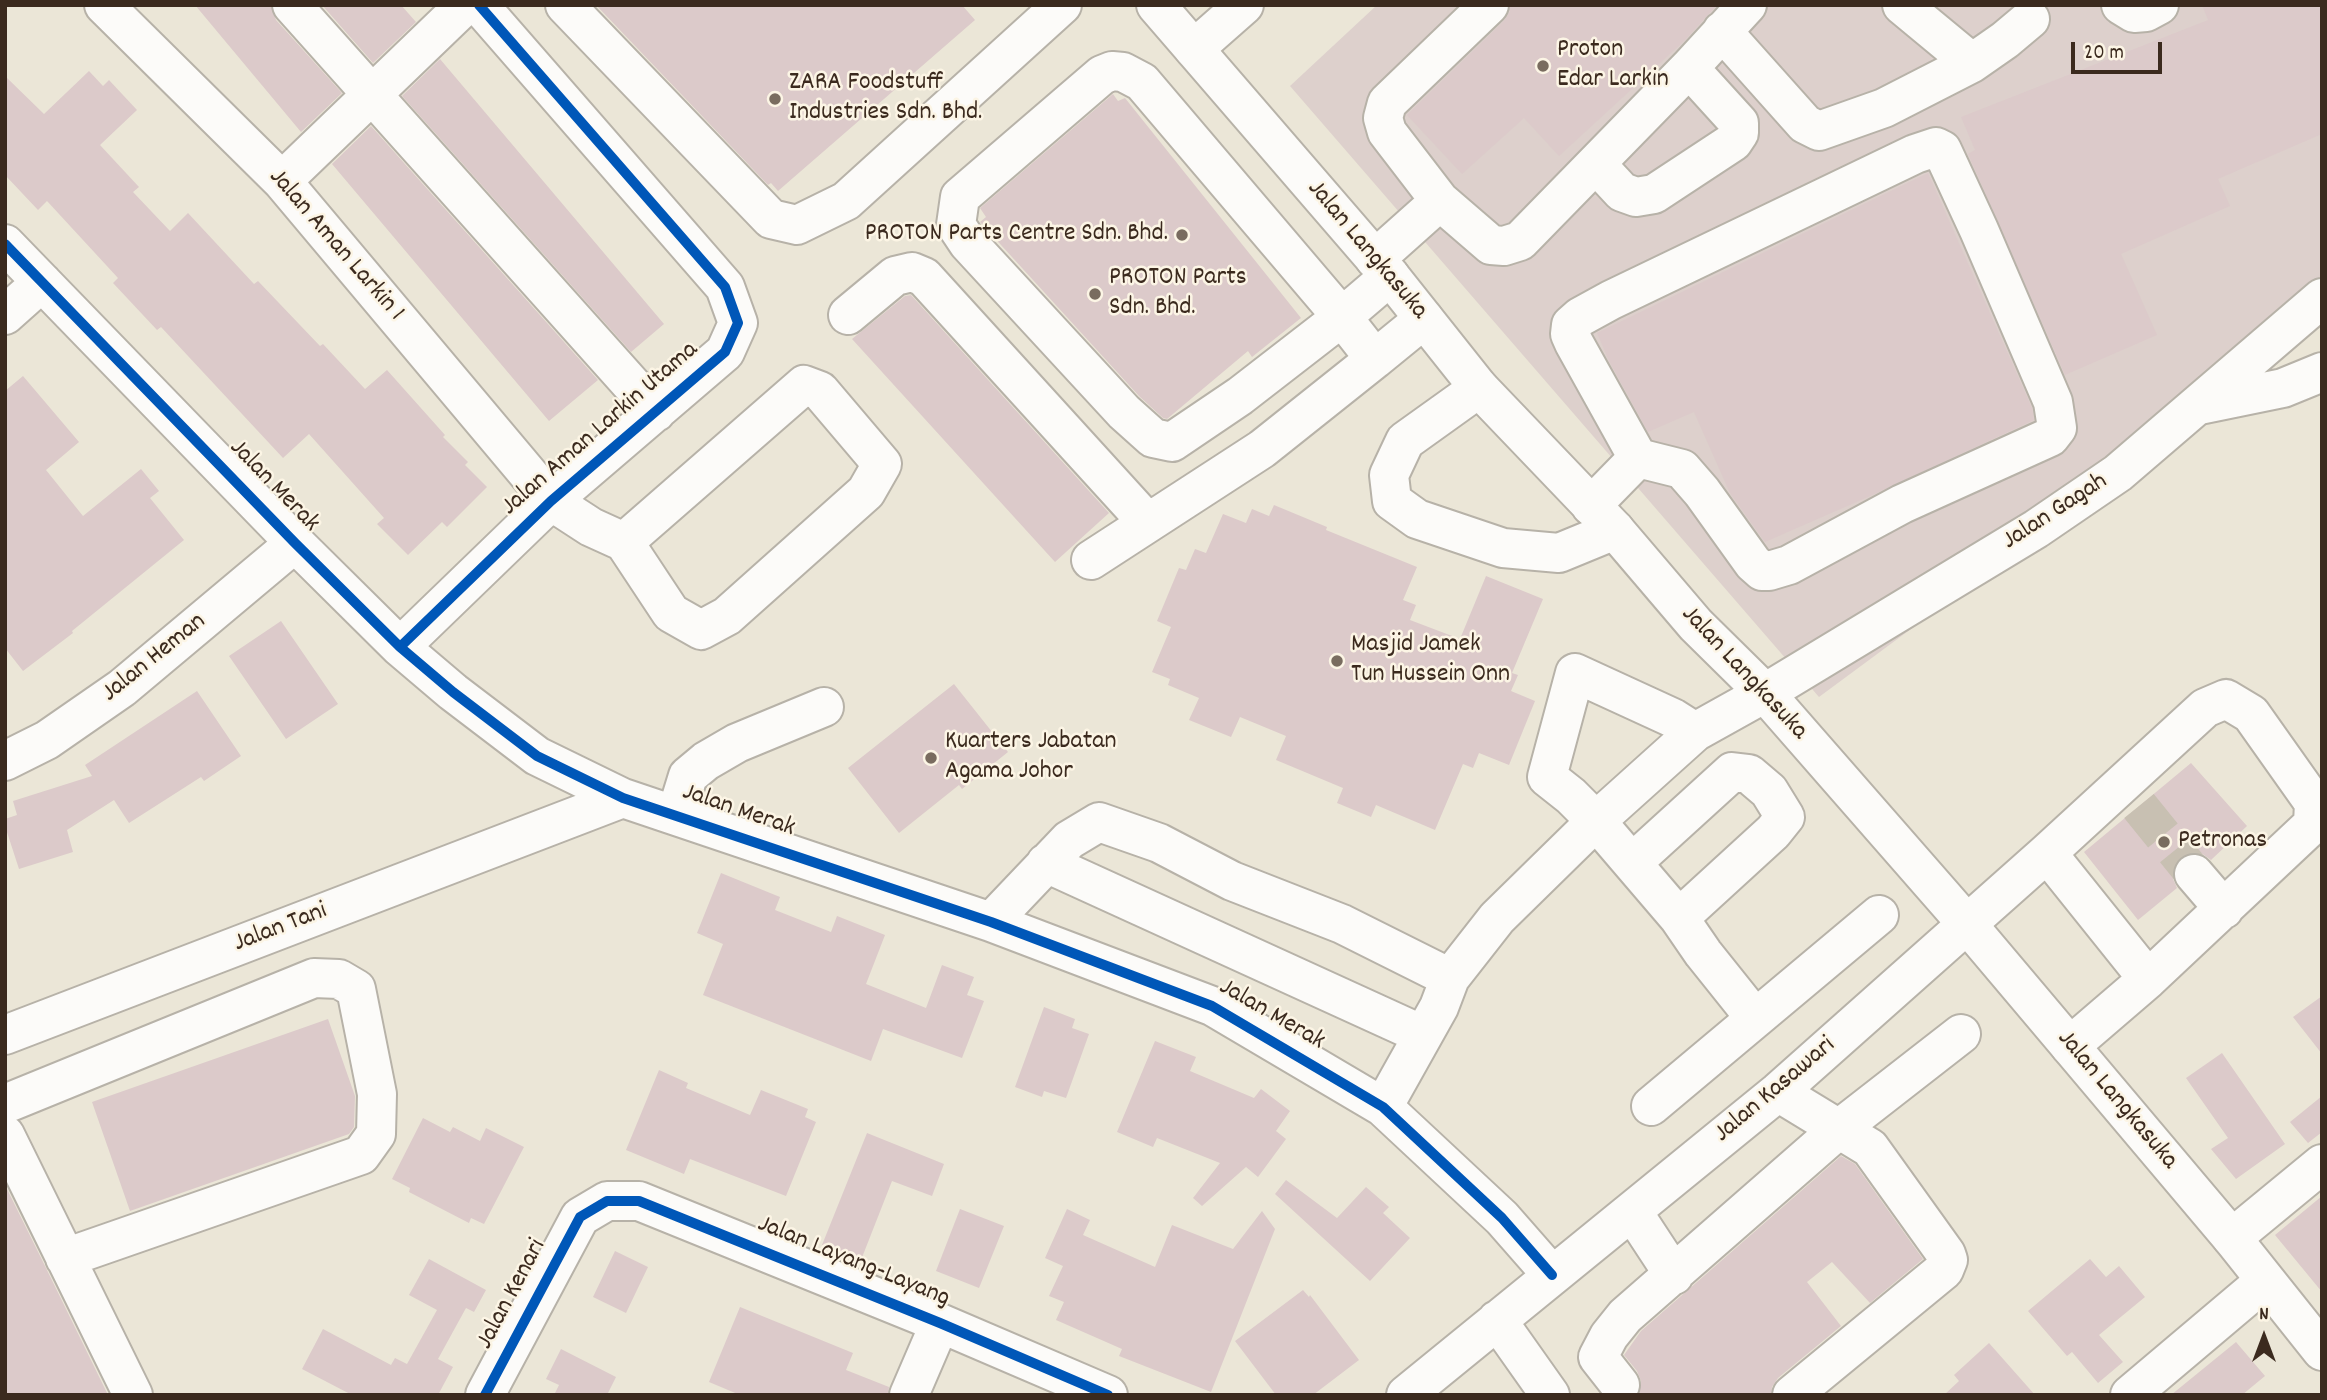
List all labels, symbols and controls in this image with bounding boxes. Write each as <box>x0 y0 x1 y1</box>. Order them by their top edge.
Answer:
scale bar <box>2075 28 2166 72</box>
place label: Proton Edar Larkin <box>1557 35 1669 96</box>
text: 20 m <box>2084 39 2124 69</box>
marker: Proton Edar Larkin <box>1535 58 1551 74</box>
place label: ZARA Foodstuff Industries Sdn. Bhd. <box>789 68 982 130</box>
marker: ZARA Foodstuff Industries Sdn. Bhd. <box>767 91 783 107</box>
street label: Jalan Aman Larkin 1 <box>260 163 410 329</box>
street label: Jalan Langkasuka <box>1299 175 1433 327</box>
place label: PROTON Parts Centre Sdn. Bhd. <box>865 219 1168 251</box>
marker: PROTON Parts Centre Sdn. Bhd. <box>1174 227 1190 243</box>
place label: PROTON Parts Sdn. Bhd. <box>1109 263 1247 324</box>
marker: PROTON Parts Sdn. Bhd. <box>1087 286 1103 302</box>
street label: Jalan Aman Larkin Utama <box>496 336 706 524</box>
street label: Jalan Merak <box>221 434 325 540</box>
street label: Jalan Gagah <box>1998 468 2114 558</box>
street label: Jalan Langkasuka <box>1673 600 1813 748</box>
street label: Jalan Heman <box>97 608 213 710</box>
place label: Masjid Jamek Tun Hussein Onn <box>1351 630 1510 692</box>
marker: Masjid Jamek Tun Hussein Onn <box>1329 653 1345 669</box>
place label: Kuarters Jabatan Agama Johor <box>945 727 1117 788</box>
marker: Kuarters Jabatan Agama Johor <box>923 750 939 766</box>
street label: Jalan Merak <box>678 778 798 846</box>
place label: Petronas <box>2178 826 2267 858</box>
marker: Petronas <box>2156 834 2172 850</box>
street label: Jalan Tani <box>230 897 332 961</box>
street label: Jalan Merak <box>1212 973 1330 1059</box>
street label: Jalan Langkasuka <box>2049 1025 2183 1177</box>
street label: Jalan Kasawari <box>1709 1031 1843 1151</box>
street label: Jalan Layang-Layang <box>752 1210 954 1316</box>
street label: Jalan Kenari <box>471 1235 555 1355</box>
north arrow <box>2229 1302 2299 1372</box>
text: N <box>2259 1302 2269 1329</box>

